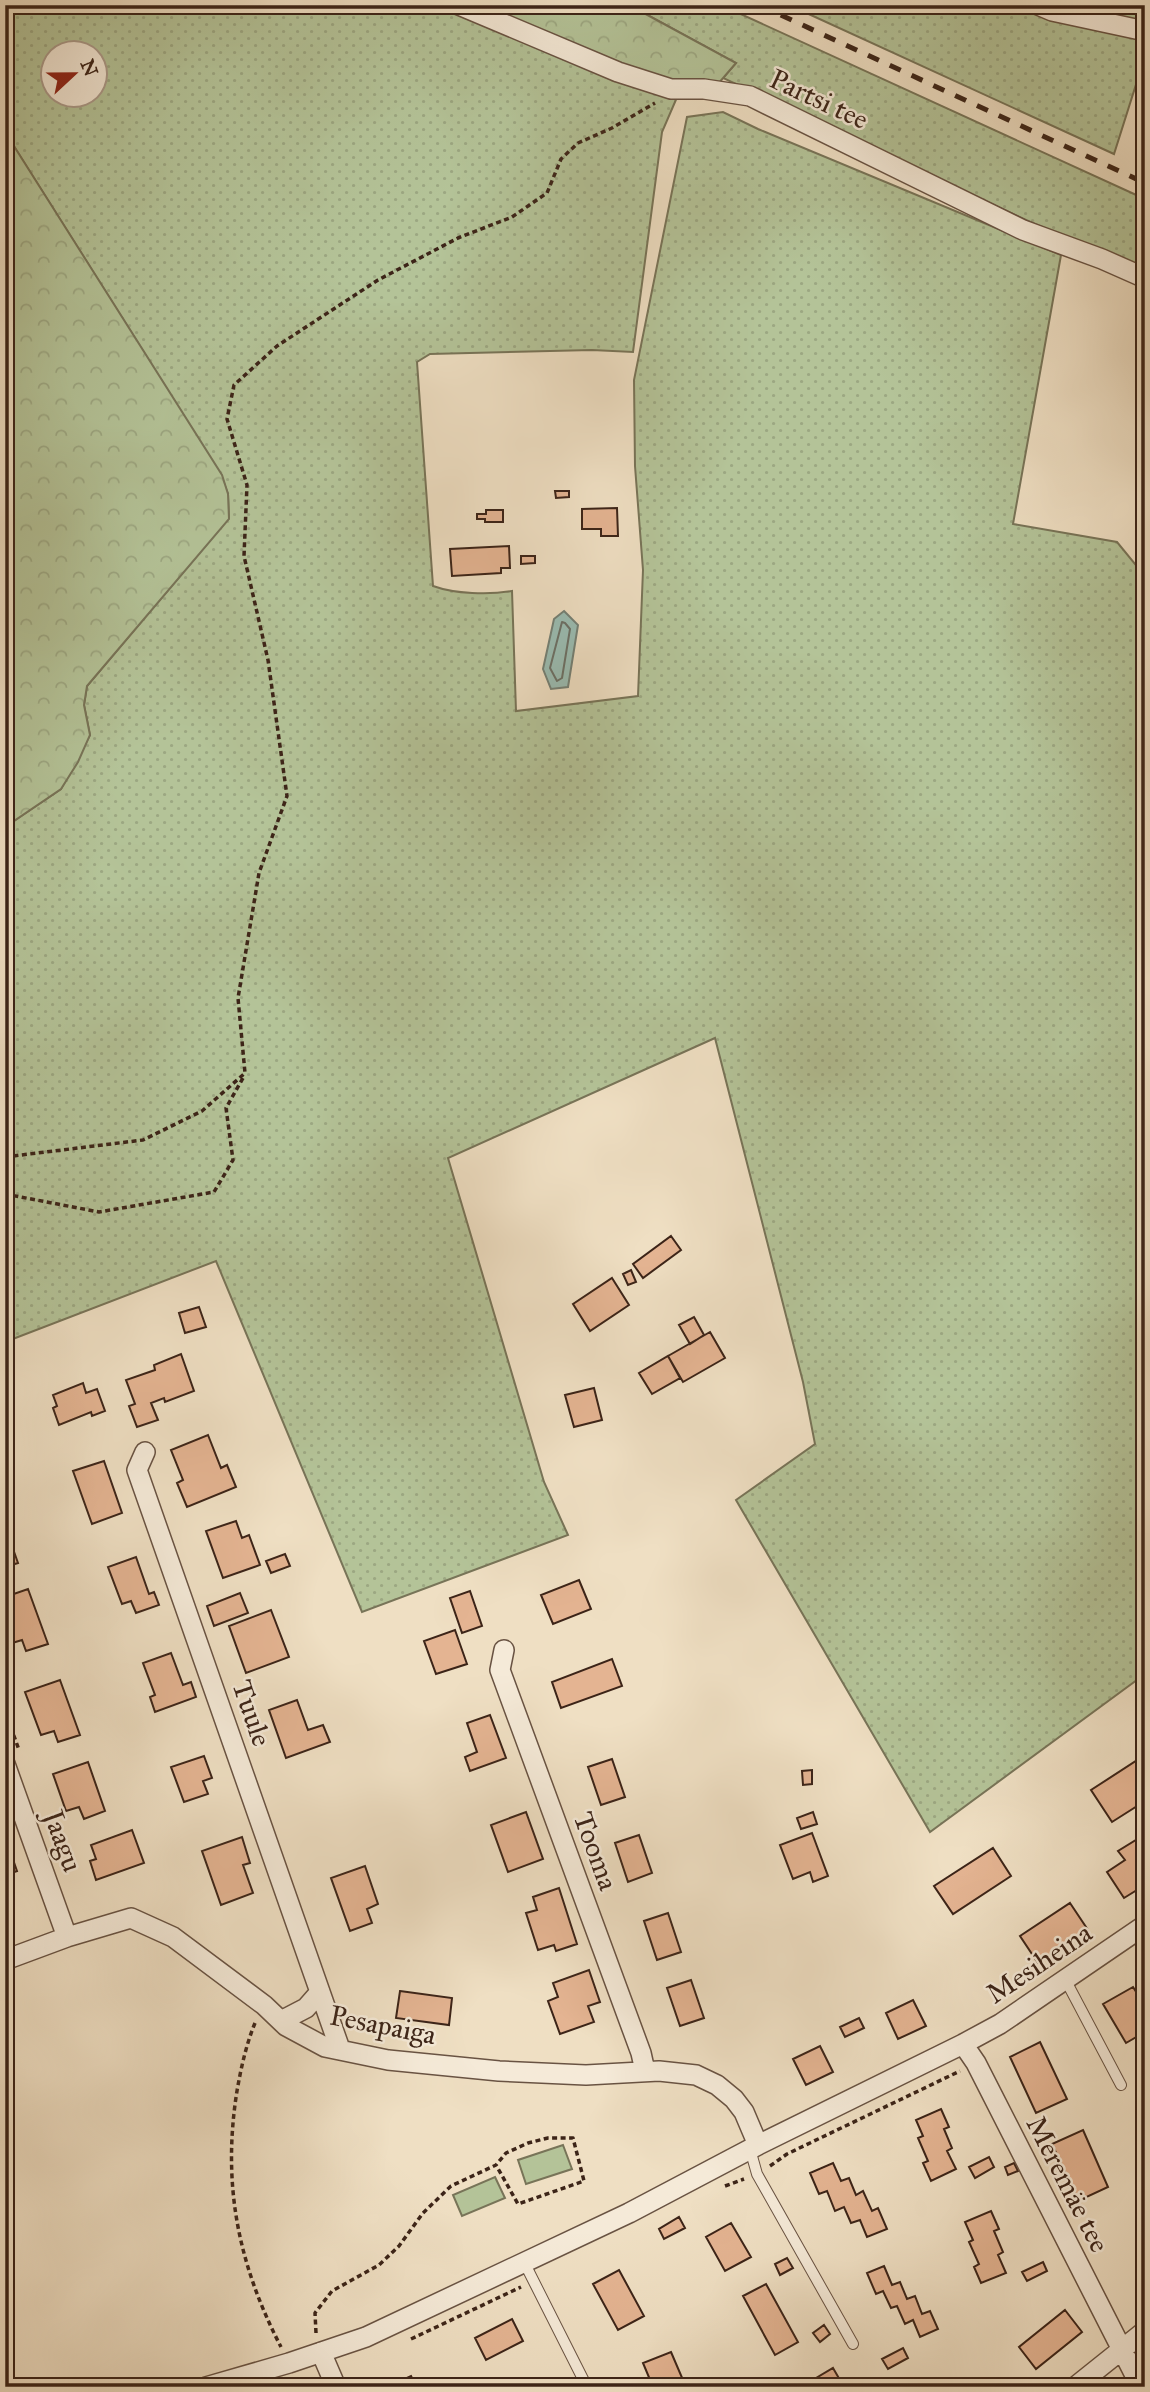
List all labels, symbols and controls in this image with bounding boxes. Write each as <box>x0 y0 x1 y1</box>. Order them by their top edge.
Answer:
north arrow <box>38 38 108 108</box>
text: N <box>76 56 103 80</box>
street label: Partsi tee <box>764 61 874 137</box>
street label: Tuule <box>224 1675 280 1751</box>
street label: Jaagu <box>35 1803 90 1876</box>
street label: Tooma <box>566 1807 626 1895</box>
street label: Mesiheina <box>979 1915 1099 2011</box>
street label: Pesapaiga <box>327 1998 439 2052</box>
street label: Meremäe tee <box>1019 2110 1117 2258</box>

